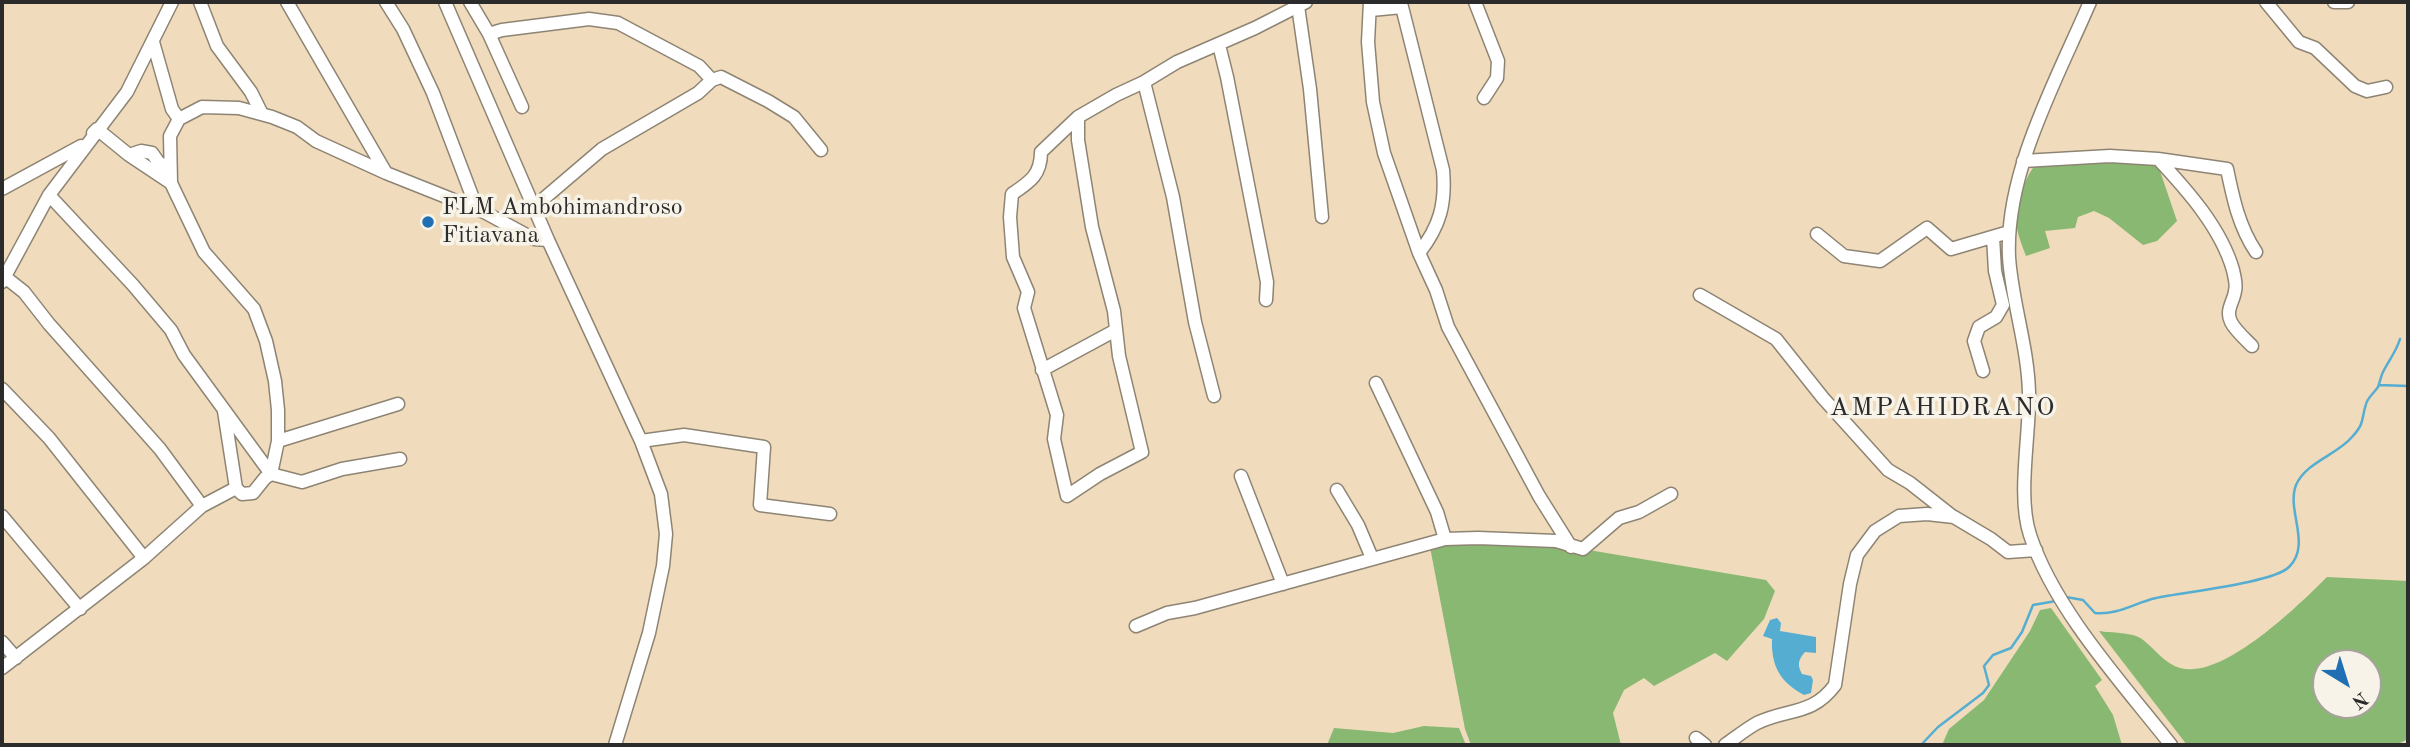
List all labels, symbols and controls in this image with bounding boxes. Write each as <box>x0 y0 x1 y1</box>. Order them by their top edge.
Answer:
place label: FLM Ambohimandroso Fitiavana <box>442 194 683 250</box>
marker: FLM Ambohimandroso Fitiavana <box>420 214 436 230</box>
district label: AMPAHIDRANO <box>1831 392 2055 424</box>
north arrow <box>2312 649 2382 719</box>
text: N <box>2347 687 2371 711</box>

